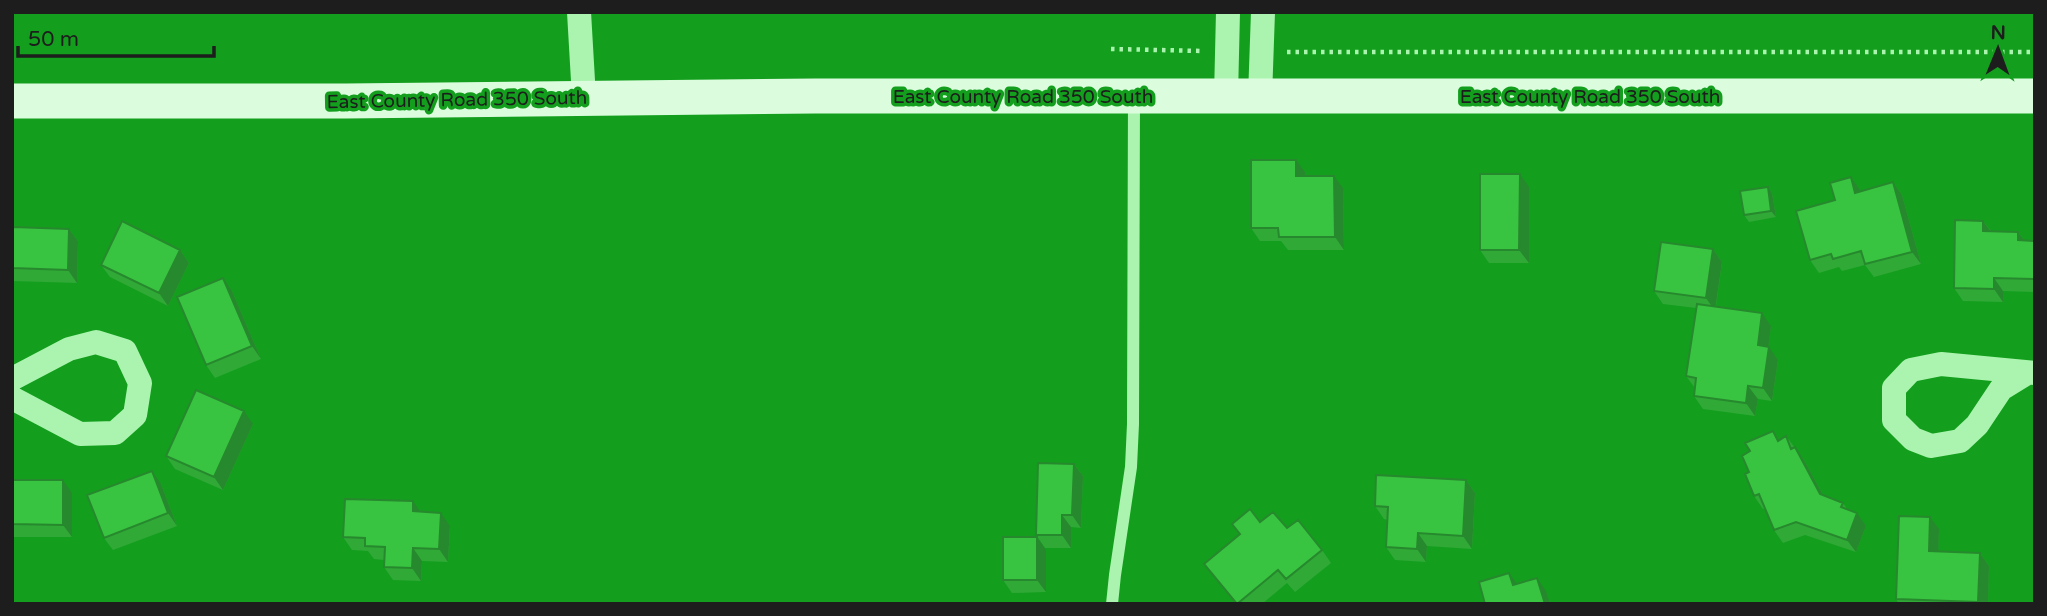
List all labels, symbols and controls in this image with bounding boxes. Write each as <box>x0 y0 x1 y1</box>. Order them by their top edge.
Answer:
scale bar <box>18 14 214 58</box>
north arrow <box>1963 14 2033 84</box>
text: N <box>1990 22 2006 44</box>
text: 50 m <box>28 27 79 52</box>
street label: East County Road 350 South <box>893 86 1153 108</box>
street label: East County Road 350 South <box>1460 86 1720 108</box>
street label: East County Road 350 South <box>327 87 588 113</box>

